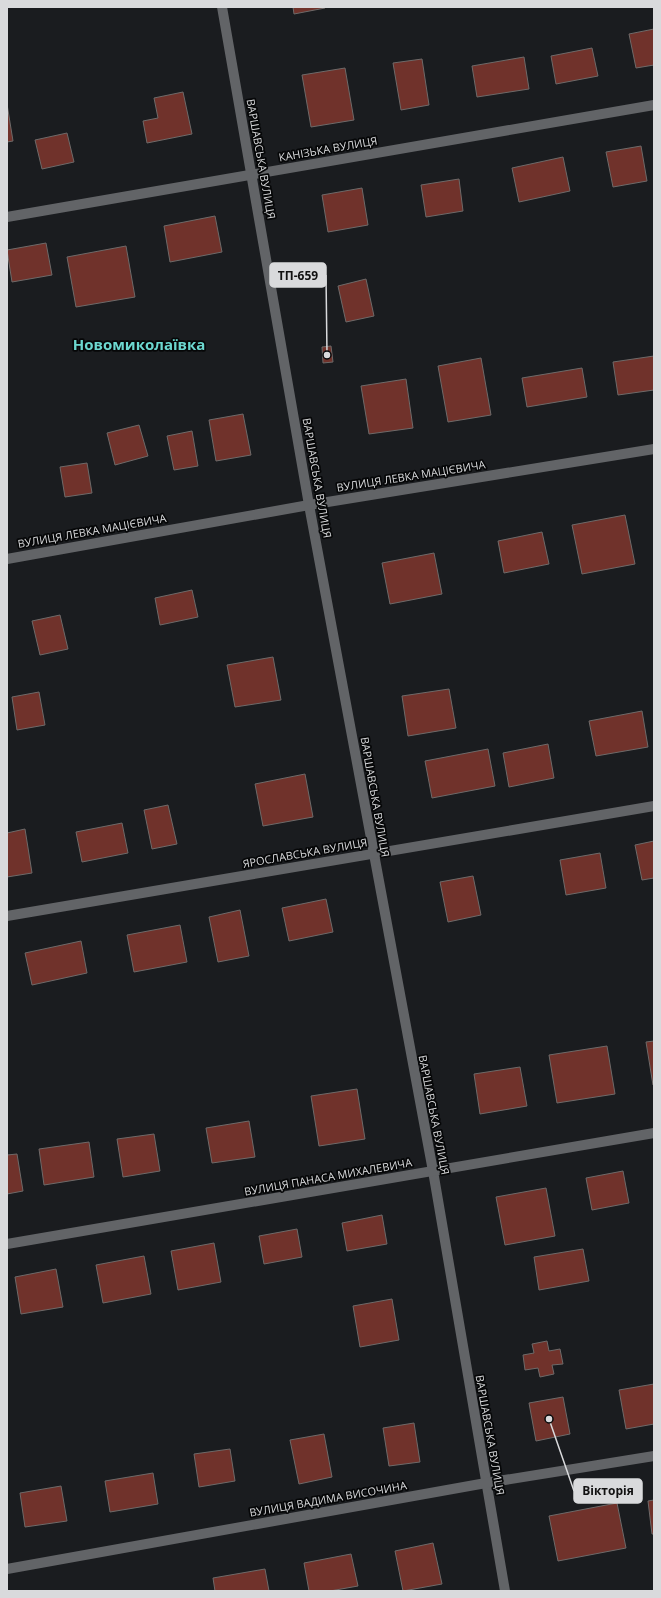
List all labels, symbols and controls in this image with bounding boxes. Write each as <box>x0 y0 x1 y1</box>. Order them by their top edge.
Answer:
street label: ВАРШАВСЬКА ВУЛИЦЯ <box>244 98 279 220</box>
street label: КАНІЗЬКА ВУЛИЦЯ <box>277 132 378 165</box>
callout: ТП-659 <box>270 263 326 287</box>
text: ТП-659 <box>278 267 318 284</box>
district label: Новомиколаївка <box>73 334 205 354</box>
street label: ВАРШАВСЬКА ВУЛИЦЯ <box>300 417 335 539</box>
street label: ВУЛИЦЯ ЛЕВКА МАЦІЄВИЧА <box>335 456 486 495</box>
street label: ВУЛИЦЯ ЛЕВКА МАЦІЄВИЧА <box>17 510 167 551</box>
street label: ВАРШАВСЬКА ВУЛИЦЯ <box>358 736 393 858</box>
street label: ЯРОСЛАВСЬКА ВУЛИЦЯ <box>241 834 368 871</box>
street label: ВАРШАВСЬКА ВУЛИЦЯ <box>416 1054 453 1176</box>
street label: ВУЛИЦЯ ПАНАСА МИХАЛЕВИЧА <box>243 1154 413 1199</box>
street label: ВАРШАВСЬКА ВУЛИЦЯ <box>473 1374 508 1496</box>
street label: ВУЛИЦЯ ВАДИМА ВИСОЧИНА <box>248 1477 408 1520</box>
callout: Вікторія <box>574 1479 642 1503</box>
text: Вікторія <box>582 1482 634 1499</box>

